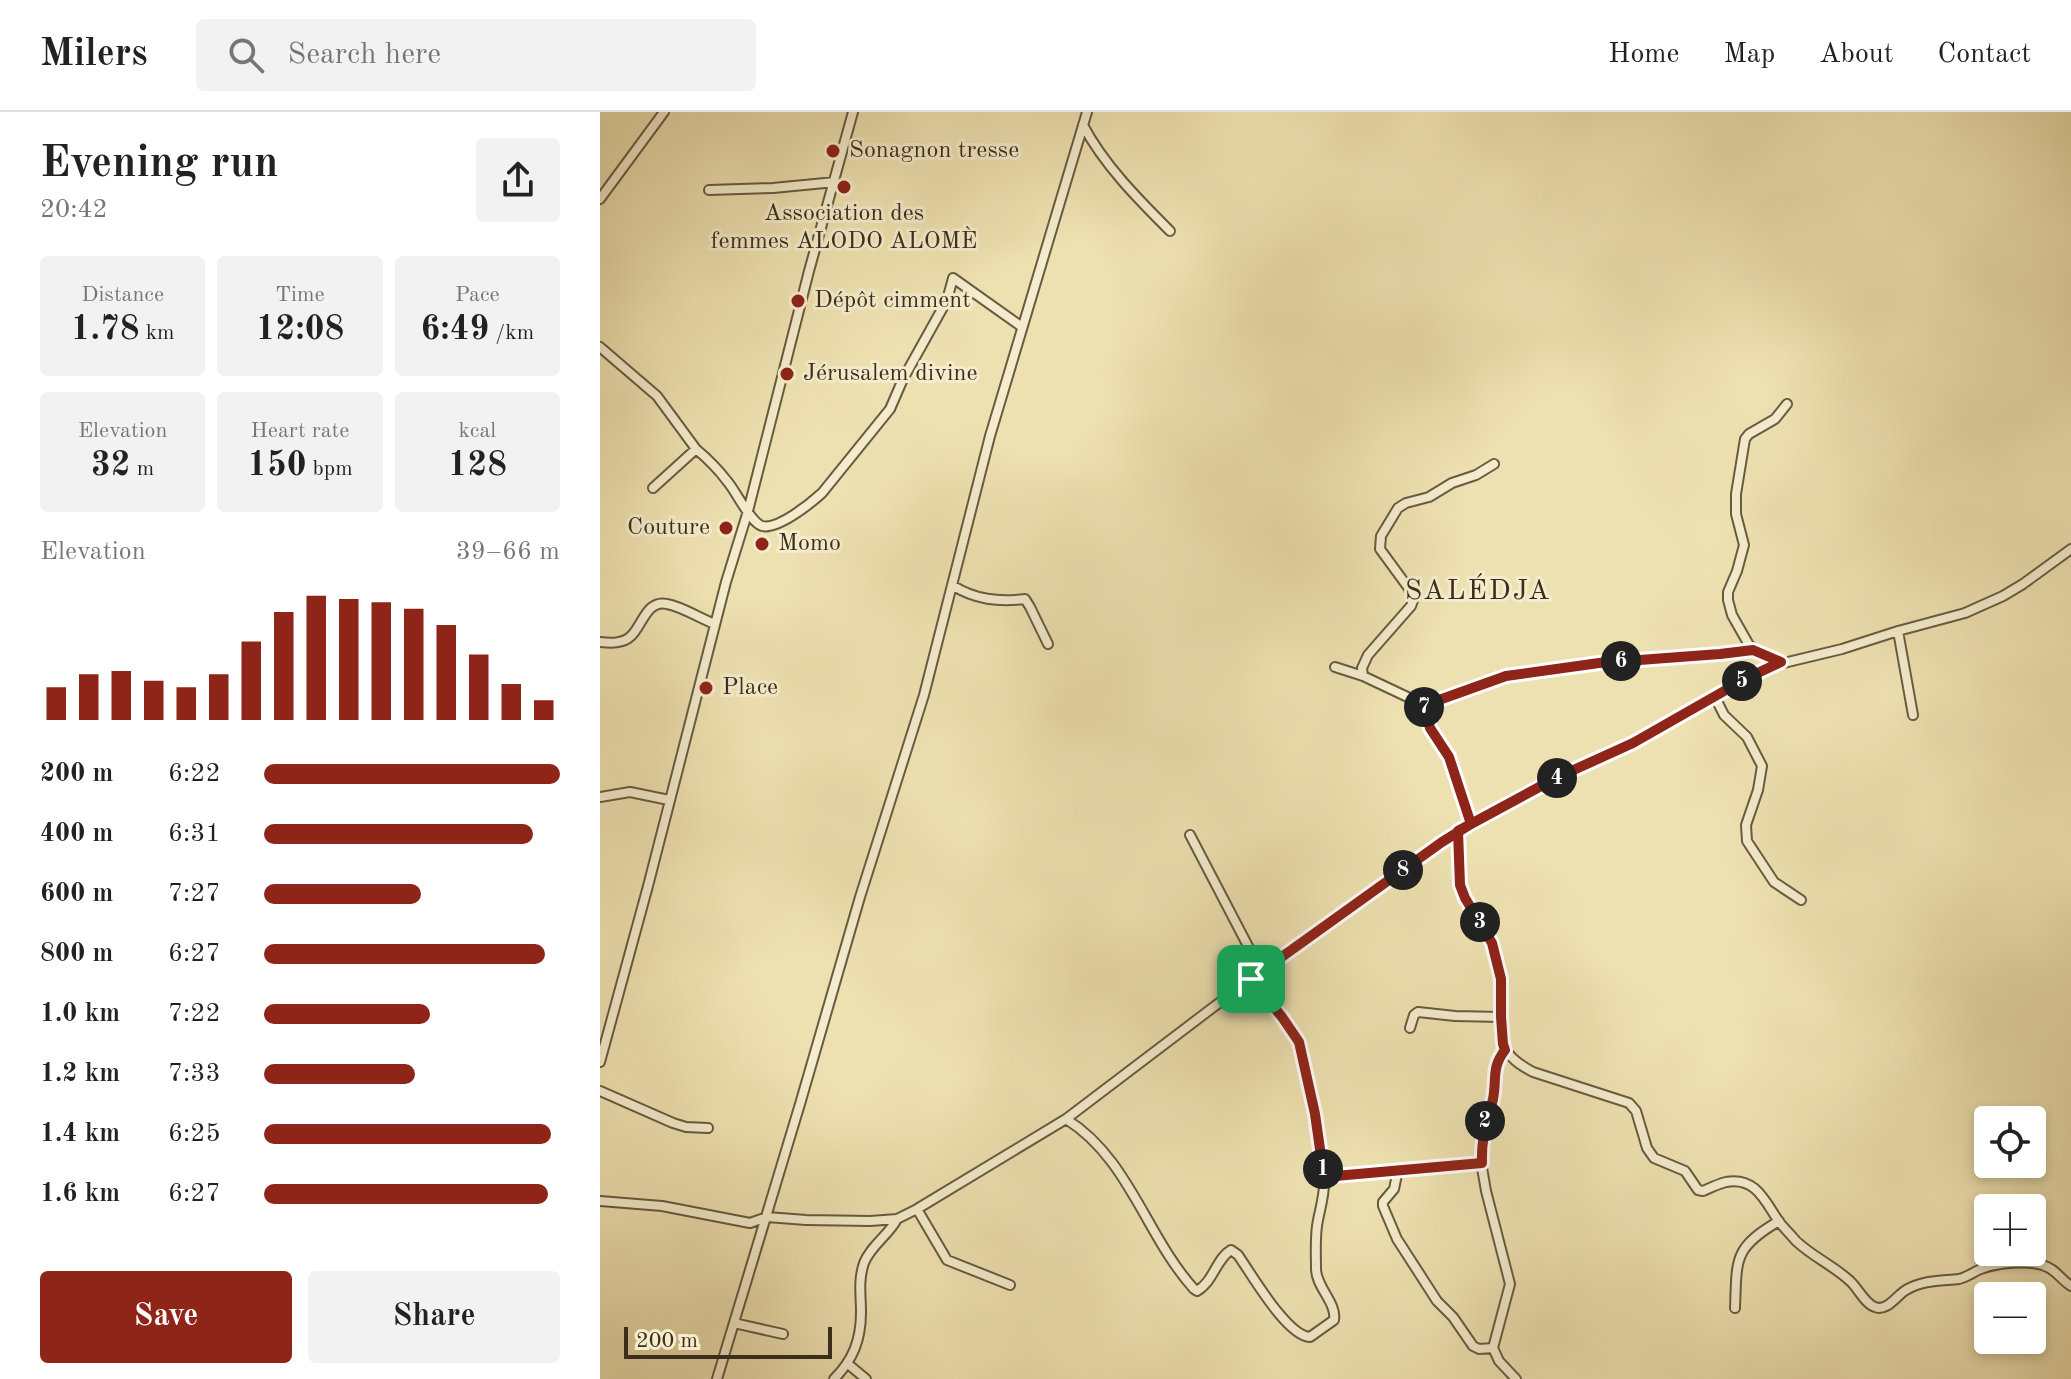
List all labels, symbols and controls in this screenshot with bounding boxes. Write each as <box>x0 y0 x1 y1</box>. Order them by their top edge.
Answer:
search box <box>196 19 756 91</box>
icon: search <box>224 33 268 77</box>
text: Milers <box>40 36 148 74</box>
text: Search here <box>288 40 441 70</box>
text: Home <box>1608 41 1679 69</box>
text: Map <box>1723 41 1775 69</box>
text: About <box>1819 41 1894 69</box>
text: Contact <box>1938 41 2031 69</box>
button: share <box>476 138 560 222</box>
place label: Sonagnon tresse <box>849 139 1019 163</box>
text: Evening run <box>40 142 278 186</box>
marker: Sonagnon tresse <box>824 142 842 160</box>
marker: Association des femmes ALODO ALOMÈ <box>835 178 853 196</box>
text: 20:42 <box>40 197 108 223</box>
place label: Association des femmes ALODO ALOMÈ <box>711 202 977 254</box>
text: Distance <box>81 284 164 306</box>
text: Time <box>275 284 325 306</box>
text: Pace <box>455 284 500 306</box>
place label: Dépôt cimment <box>814 289 971 313</box>
marker: Dépôt cimment <box>789 292 807 310</box>
text: 1.78 <box>71 313 139 347</box>
text: 12:08 <box>256 313 344 347</box>
text: 6:49 <box>420 313 489 347</box>
text: km <box>139 322 175 344</box>
text: /km <box>489 322 534 344</box>
place label: Jérusalem divine <box>803 362 977 386</box>
marker: Jérusalem divine <box>778 365 796 383</box>
text: Elevation <box>78 420 167 442</box>
text: Heart rate <box>251 420 349 442</box>
text: kcal <box>458 420 496 442</box>
text: 32 <box>91 449 131 483</box>
text: 150 <box>247 449 306 483</box>
text: 128 <box>448 449 507 483</box>
text: m <box>131 458 154 480</box>
text: bpm <box>306 458 353 480</box>
place label: Couture <box>627 516 710 540</box>
marker: Couture <box>717 519 735 537</box>
place label: Momo <box>778 532 841 556</box>
marker: Momo <box>753 535 771 553</box>
text: Elevation <box>40 539 146 565</box>
text: 39–66 m <box>456 539 560 565</box>
district label: SALÉDJA <box>1405 573 1551 606</box>
pin: 6 <box>1601 641 1641 681</box>
text: 6 <box>1615 650 1627 672</box>
pin: 5 <box>1722 661 1762 701</box>
text: 5 <box>1736 670 1748 692</box>
place label: Place <box>722 676 778 700</box>
marker: Place <box>697 679 715 697</box>
pin: 7 <box>1404 687 1444 727</box>
text: 7 <box>1418 696 1430 718</box>
pin: 4 <box>1537 758 1577 798</box>
text: 200 m <box>40 761 113 787</box>
text: 6:22 <box>168 761 221 787</box>
text: 4 <box>1551 767 1563 789</box>
text: 400 m <box>40 821 113 847</box>
text: 6:31 <box>168 821 221 847</box>
pin: 8 <box>1383 850 1423 890</box>
text: 8 <box>1397 859 1409 881</box>
text: 600 m <box>40 881 113 907</box>
text: 7:27 <box>168 881 221 907</box>
pin: 3 <box>1460 902 1500 942</box>
text: 3 <box>1474 911 1486 933</box>
text: 800 m <box>40 941 113 967</box>
text: 6:27 <box>168 941 221 967</box>
pin <box>1217 945 1285 1013</box>
icon: arrive <box>1229 957 1273 1001</box>
text: 1.0 km <box>40 1001 120 1027</box>
text: 7:22 <box>168 1001 221 1027</box>
text: 1.2 km <box>40 1061 120 1087</box>
text: 7:33 <box>168 1061 221 1087</box>
pin: 2 <box>1465 1101 1505 1141</box>
map controls <box>1974 1106 2046 1354</box>
button: locate <box>1974 1106 2046 1178</box>
text: 2 <box>1479 1110 1491 1132</box>
text: 1.4 km <box>40 1121 120 1147</box>
text: 6:25 <box>168 1121 221 1147</box>
pin: 1 <box>1303 1149 1343 1189</box>
text: 1 <box>1317 1158 1329 1180</box>
text: 1.6 km <box>40 1181 120 1207</box>
text: 6:27 <box>168 1181 221 1207</box>
button: + <box>1974 1194 2046 1266</box>
button: Save <box>40 1271 292 1363</box>
button: Share <box>308 1271 560 1363</box>
button: − <box>1974 1282 2046 1354</box>
scale bar <box>624 1323 832 1359</box>
text: 200 m <box>636 1330 698 1352</box>

